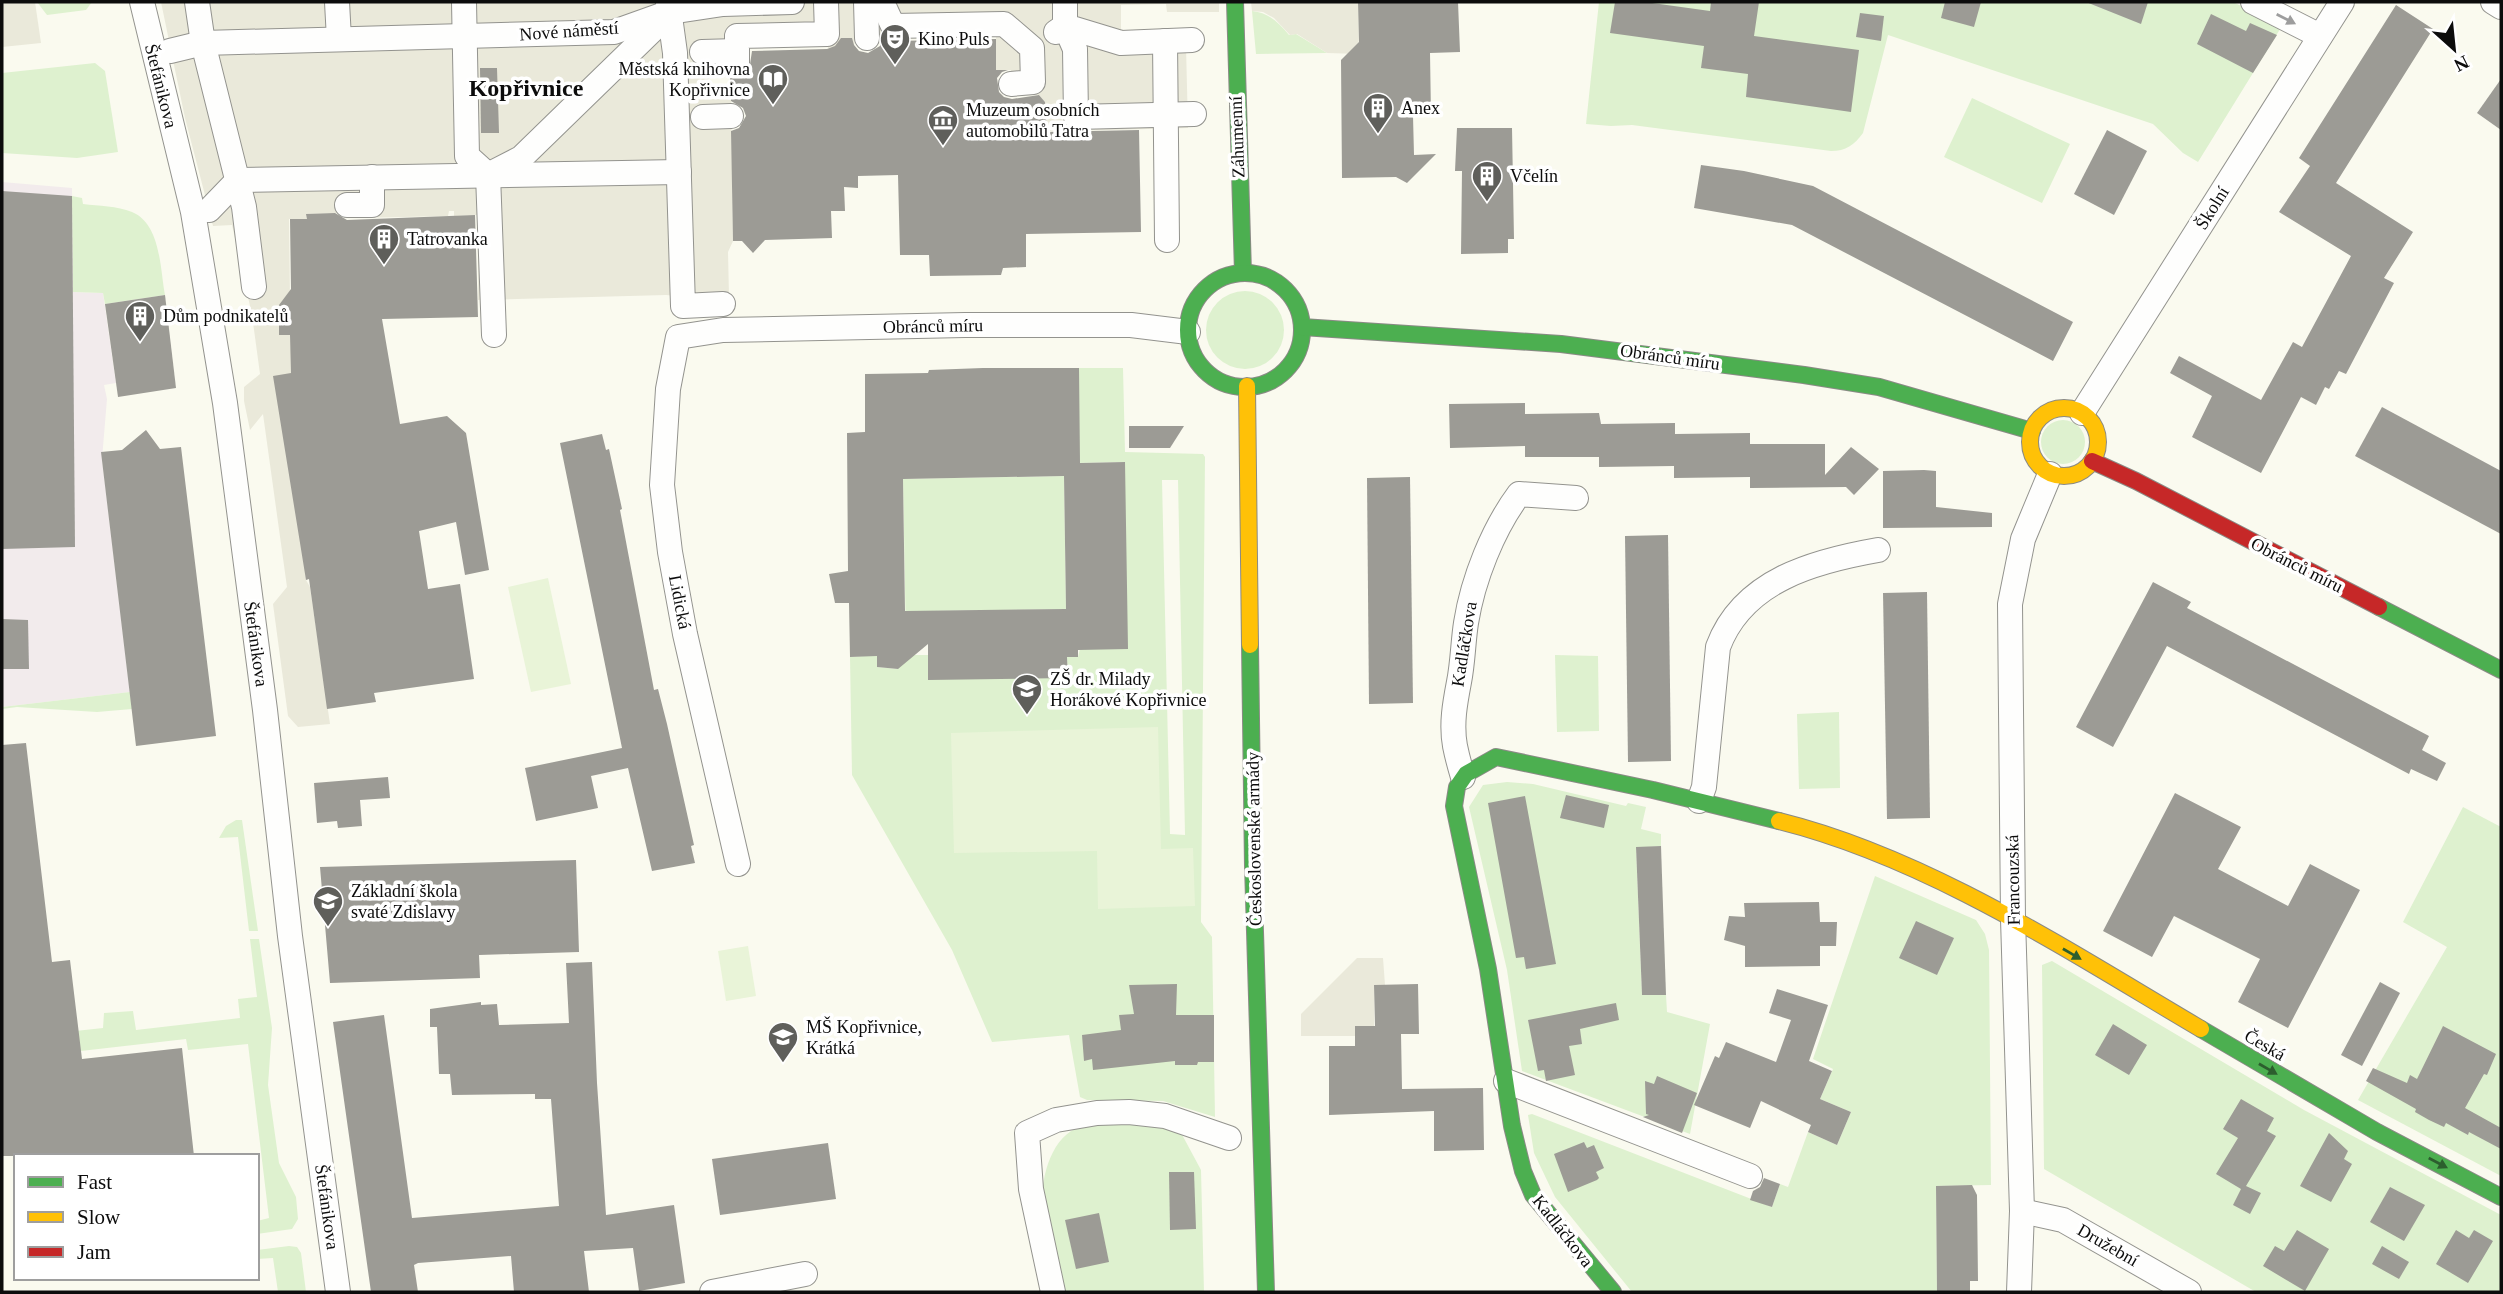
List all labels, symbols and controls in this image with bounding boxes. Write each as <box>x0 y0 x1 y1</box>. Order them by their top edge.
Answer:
one-way arrow <box>2277 13 2296 25</box>
north arrow <box>2419 14 2489 84</box>
street label: Nové náměstí <box>519 18 619 44</box>
theatre icon: Kino Puls <box>878 22 912 66</box>
place label: Kino Puls <box>918 29 990 49</box>
street label: Štefánikova <box>141 42 182 130</box>
text: N <box>2450 51 2472 76</box>
place label: Městská knihovna Kopřivnice <box>619 59 750 100</box>
library icon: Městská knihovna Kopřivnice <box>756 62 790 106</box>
district label: Kopřivnice <box>469 75 584 101</box>
building icon: Anex <box>1361 91 1395 135</box>
street label: Záhumenní <box>1226 96 1248 178</box>
place label: Anex <box>1401 98 1440 118</box>
place label: Muzeum osobních automobilů Tatra <box>966 100 1099 141</box>
museum icon: Muzeum osobních automobilů Tatra <box>926 103 960 147</box>
building icon: Včelín <box>1470 159 1504 203</box>
place label: Včelín <box>1510 166 1558 186</box>
street label: Školní <box>2190 182 2233 233</box>
building icon: Tatrovanka <box>367 222 401 266</box>
place label: Tatrovanka <box>407 229 488 249</box>
building icon: Dům podnikatelů <box>123 299 157 343</box>
place label: Dům podnikatelů <box>163 306 288 326</box>
street label: Obránců míru <box>883 315 983 337</box>
street label: Obránců míru <box>1619 340 1721 374</box>
street label: Obránců míru <box>2248 533 2346 597</box>
street label: Lidická <box>665 573 695 631</box>
street label: Štefánikova <box>240 600 273 688</box>
street label: Kadláčkova <box>1447 600 1481 688</box>
place label: ZŠ dr. Milady Horákové Kopřivnice <box>1050 668 1206 710</box>
school or university icon: ZŠ dr. Milady Horákové Kopřivnice <box>1010 672 1044 716</box>
street label: Československé armády <box>1241 752 1266 926</box>
street label: Francouzská <box>2002 834 2024 926</box>
place label: Základní škola svaté Zdislavy <box>351 881 457 922</box>
school or university icon: Základní škola svaté Zdislavy <box>311 884 345 928</box>
one-way arrow <box>2063 948 2082 960</box>
place label: MŠ Kopřivnice, Krátká <box>806 1016 922 1058</box>
school or university icon: MŠ Kopřivnice, Krátká <box>766 1020 800 1064</box>
street label: Česká <box>2241 1024 2290 1065</box>
one-way arrow <box>2259 1063 2278 1075</box>
legend <box>14 1154 259 1280</box>
one-way arrow <box>2428 1158 2448 1169</box>
street label: Štefánikova <box>311 1163 344 1251</box>
text: Fast <box>77 1170 112 1194</box>
street label: Kadláčkova <box>1529 1191 1597 1271</box>
text: Slow <box>77 1205 121 1229</box>
street label: Družební <box>2074 1220 2142 1270</box>
text: Jam <box>77 1240 111 1264</box>

